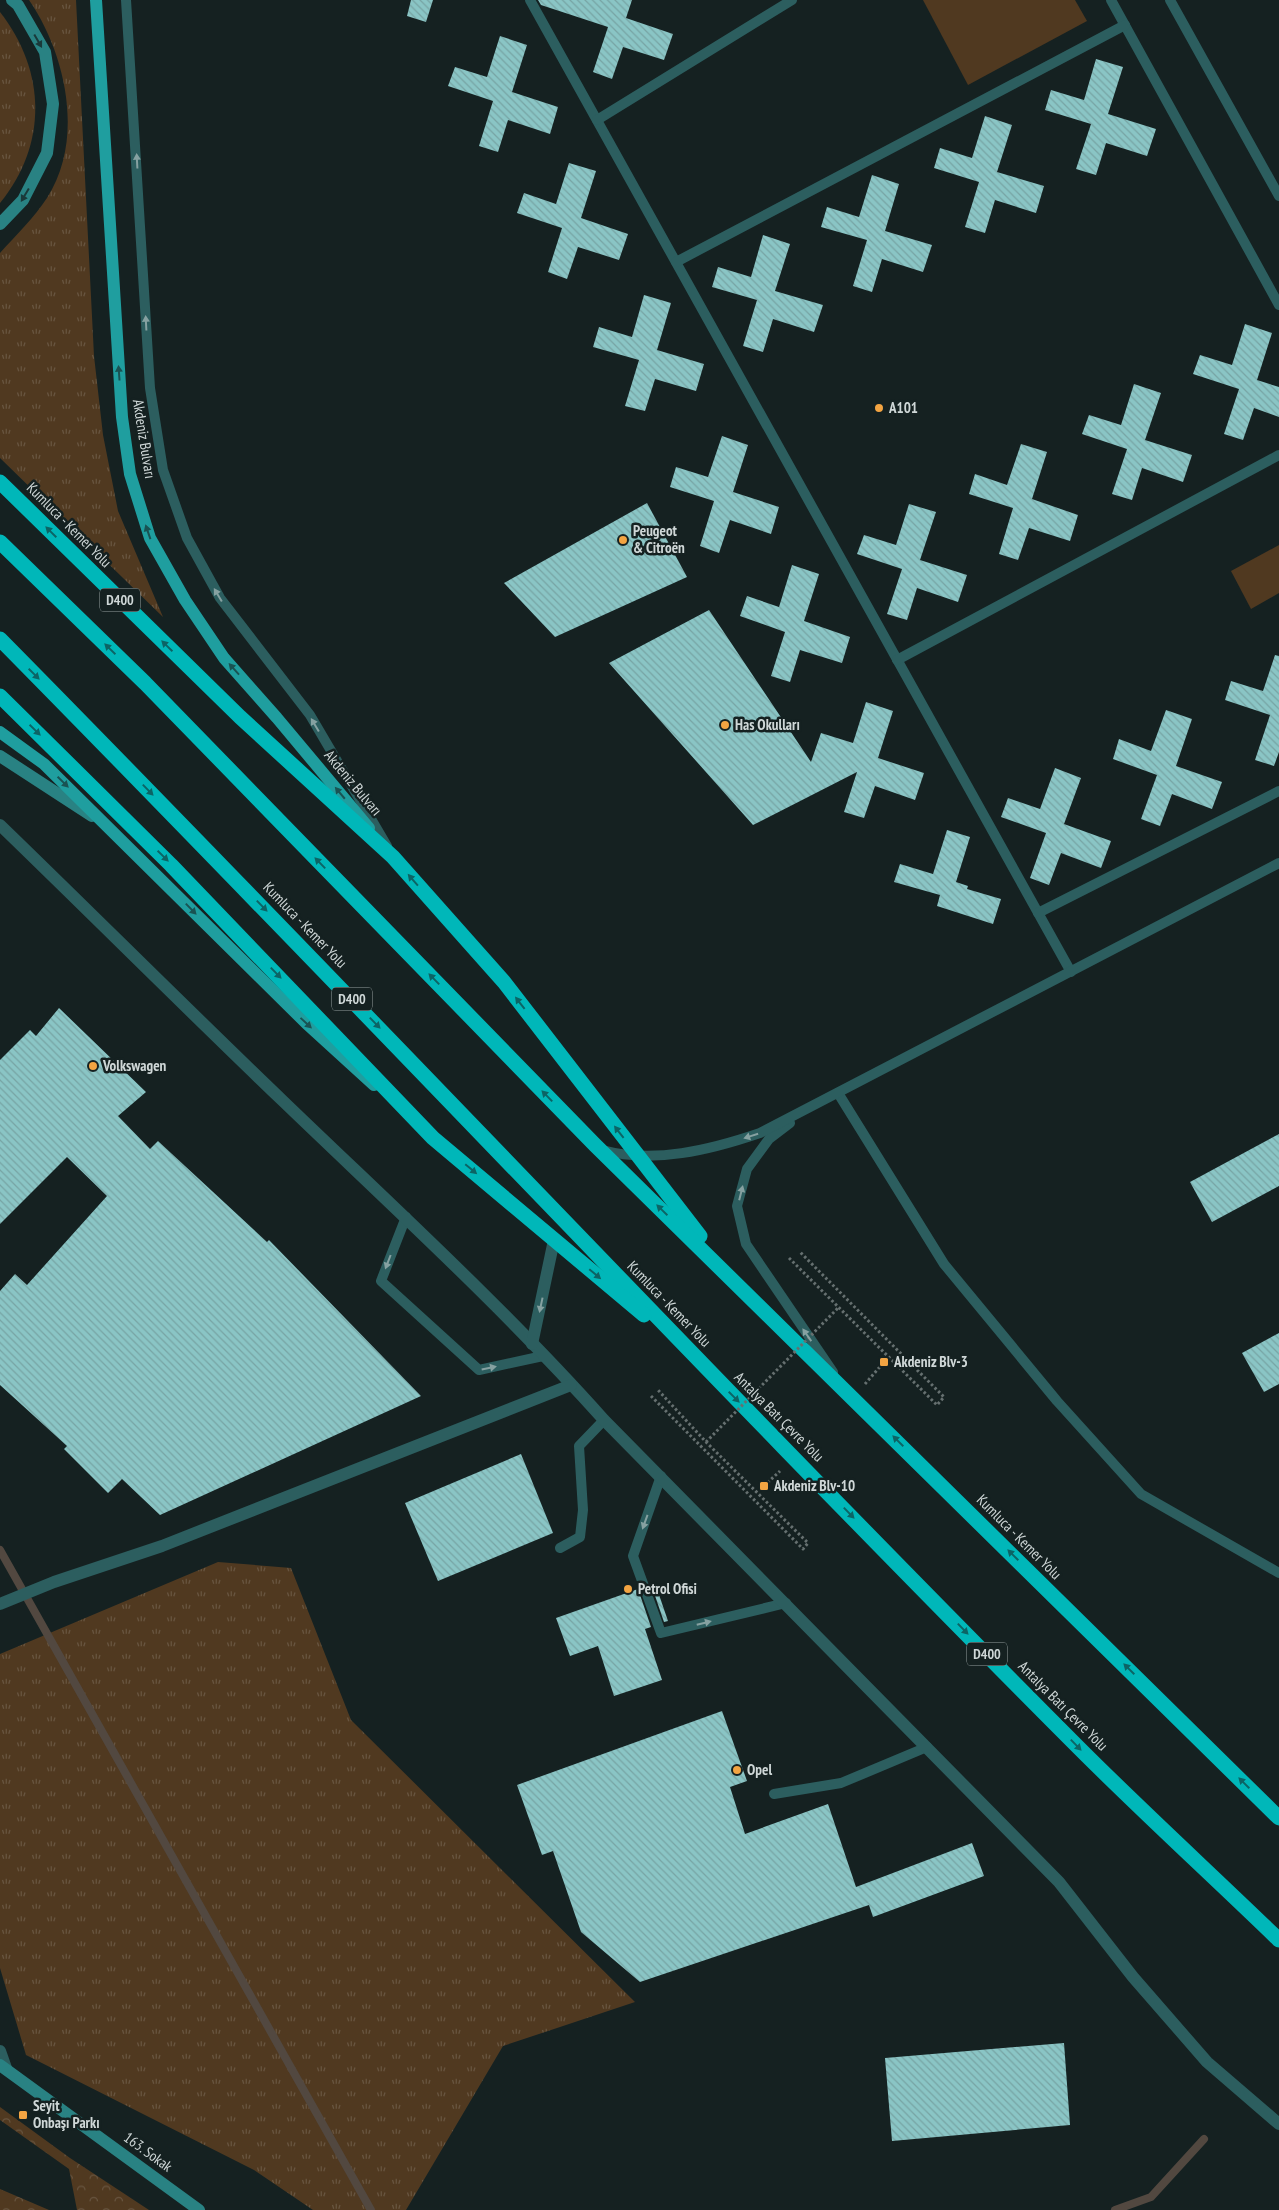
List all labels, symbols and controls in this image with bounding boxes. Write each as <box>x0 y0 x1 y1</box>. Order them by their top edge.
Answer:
one-way arrow <box>34 34 43 47</box>
one-way arrow <box>133 152 141 168</box>
one-way arrow <box>20 189 29 202</box>
one-way arrow <box>142 315 150 331</box>
one-way arrow <box>115 365 123 381</box>
street label: Akdeniz Bulvarı <box>129 398 160 480</box>
place label: A101 <box>888 398 918 417</box>
marker: A101 <box>873 402 885 414</box>
street label: Kumluca - Kemer Yolu <box>23 478 116 571</box>
place label: Peugeot & Citroën <box>633 521 685 557</box>
one-way arrow <box>144 524 152 539</box>
one-way arrow <box>46 527 58 539</box>
marker: Peugeot & Citroën <box>617 534 629 546</box>
road number: D400 <box>100 588 140 612</box>
one-way arrow <box>214 588 223 601</box>
one-way arrow <box>162 640 174 652</box>
one-way arrow <box>104 643 116 655</box>
one-way arrow <box>228 664 240 676</box>
one-way arrow <box>28 668 40 680</box>
place label: Has Okulları <box>735 715 800 734</box>
one-way arrow <box>311 718 320 731</box>
marker: Has Okulları <box>719 719 731 731</box>
one-way arrow <box>28 724 40 736</box>
street label: Akdeniz Bulvarı <box>320 746 386 819</box>
one-way arrow <box>57 776 69 788</box>
one-way arrow <box>142 783 154 795</box>
one-way arrow <box>334 787 345 800</box>
one-way arrow <box>157 850 169 862</box>
one-way arrow <box>314 857 326 869</box>
one-way arrow <box>408 874 419 887</box>
street label: Kumluca - Kemer Yolu <box>259 878 351 972</box>
one-way arrow <box>256 900 268 912</box>
one-way arrow <box>185 903 197 915</box>
one-way arrow <box>270 967 282 979</box>
one-way arrow <box>428 973 440 985</box>
road number: D400 <box>332 988 372 1011</box>
one-way arrow <box>514 997 525 1010</box>
one-way arrow <box>300 1017 312 1029</box>
one-way arrow <box>369 1017 381 1029</box>
place label: Volkswagen <box>102 1056 167 1075</box>
marker: Volkswagen <box>87 1060 99 1072</box>
one-way arrow <box>541 1090 553 1102</box>
one-way arrow <box>614 1125 625 1138</box>
one-way arrow <box>743 1133 758 1141</box>
one-way arrow <box>464 1164 477 1175</box>
one-way arrow <box>737 1185 745 1200</box>
one-way arrow <box>656 1204 668 1216</box>
one-way arrow <box>384 1255 392 1270</box>
street label: Kumluca - Kemer Yolu <box>623 1257 715 1351</box>
one-way arrow <box>589 1268 601 1279</box>
one-way arrow <box>537 1297 545 1312</box>
one-way arrow <box>802 1328 812 1342</box>
place label: Akdeniz Blv-3 <box>893 1352 968 1371</box>
marker: Akdeniz Blv-3 <box>878 1356 890 1368</box>
one-way arrow <box>481 1364 496 1372</box>
street label: Antalya Batı Çevre Yolu <box>730 1368 828 1466</box>
one-way arrow <box>728 1391 740 1403</box>
one-way arrow <box>892 1435 904 1447</box>
place label: Akdeniz Blv-10 <box>773 1476 855 1495</box>
marker: Akdeniz Blv-10 <box>758 1480 770 1492</box>
street label: Kumluca - Kemer Yolu <box>973 1490 1066 1583</box>
one-way arrow <box>843 1507 855 1519</box>
one-way arrow <box>641 1515 649 1530</box>
one-way arrow <box>1007 1549 1019 1561</box>
place label: Petrol Ofisi <box>638 1579 697 1598</box>
marker: Petrol Ofisi <box>622 1583 634 1595</box>
one-way arrow <box>696 1619 711 1627</box>
one-way arrow <box>956 1623 968 1635</box>
road number: D400 <box>967 1642 1007 1666</box>
street label: Antalya Batı Çevre Yolu <box>1014 1657 1112 1755</box>
one-way arrow <box>1123 1663 1135 1675</box>
one-way arrow <box>1070 1739 1082 1751</box>
place label: Opel <box>747 1760 772 1779</box>
marker: Opel <box>731 1764 743 1776</box>
one-way arrow <box>1239 1778 1251 1790</box>
place label: Seyit Onbaşı Parkı <box>33 2096 100 2132</box>
marker: Seyit Onbaşı Parkı <box>17 2109 29 2121</box>
street label: 163. Sokak <box>120 2128 177 2176</box>

